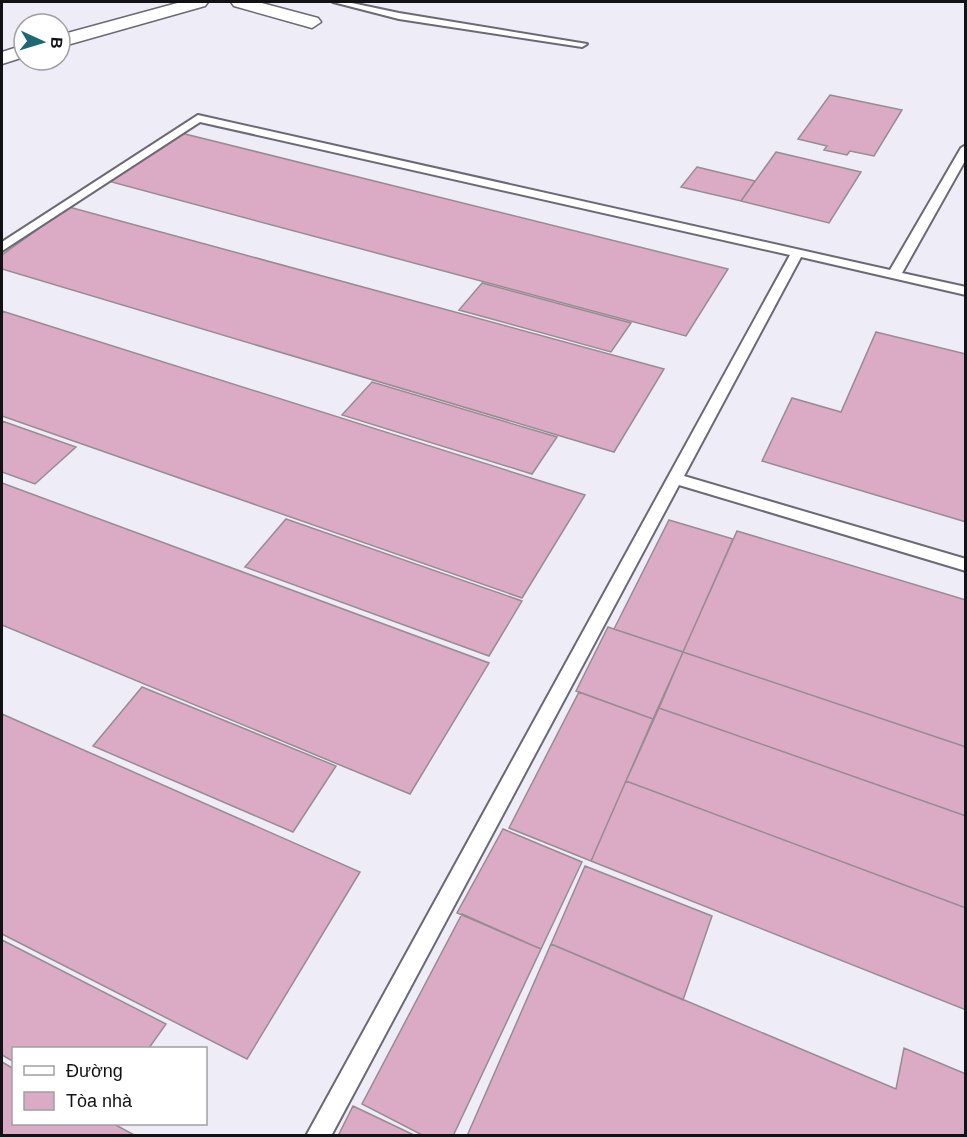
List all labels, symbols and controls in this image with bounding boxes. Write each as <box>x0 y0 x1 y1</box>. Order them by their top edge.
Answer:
north arrow <box>12 12 72 72</box>
text: B <box>48 37 65 49</box>
legend <box>12 1047 207 1125</box>
text: Đường <box>66 1061 123 1081</box>
text: Tòa nhà <box>66 1091 133 1111</box>

